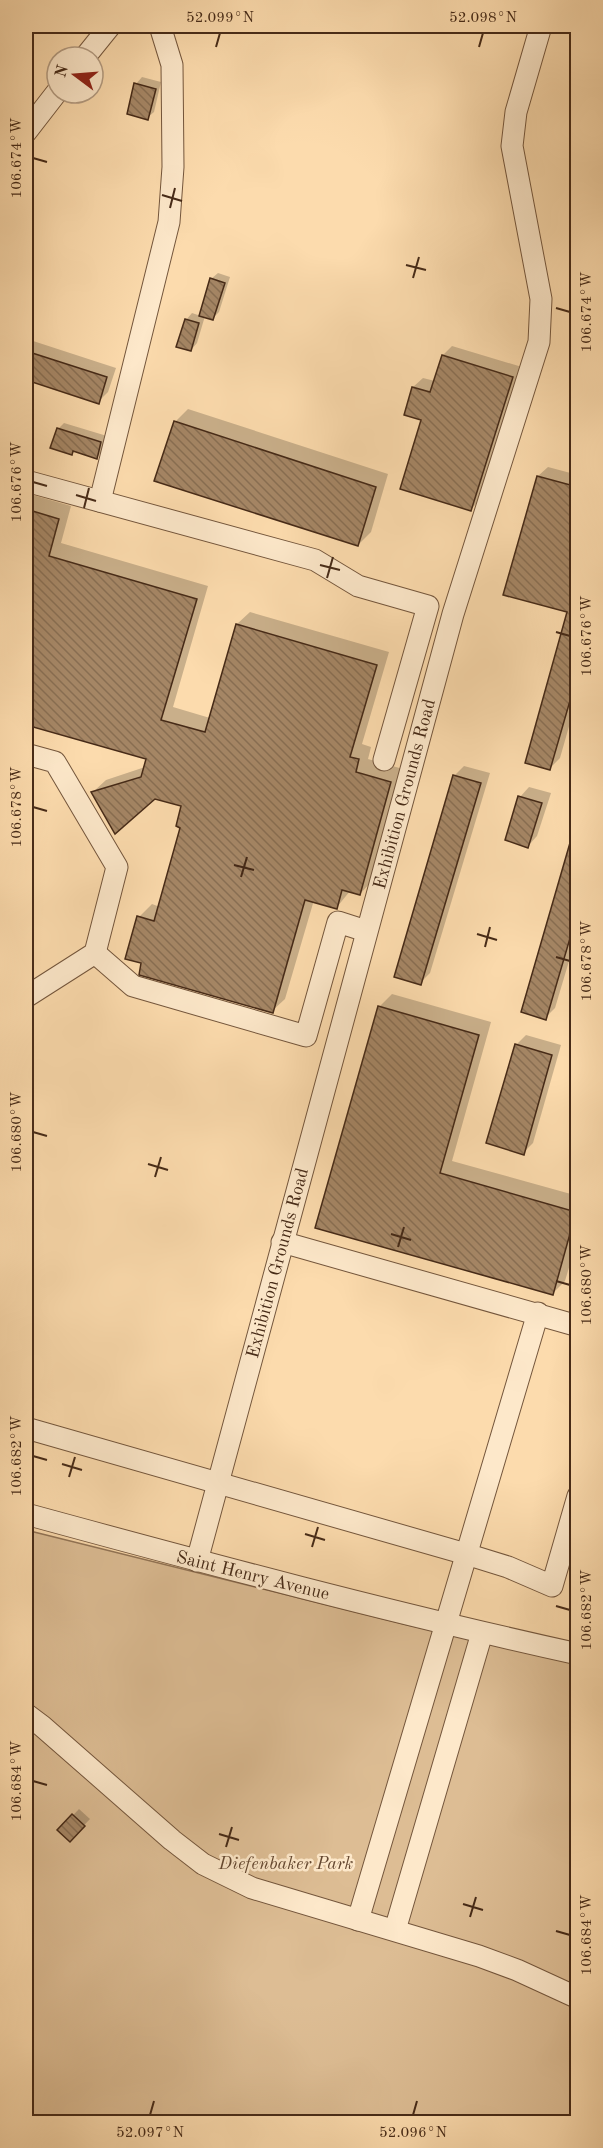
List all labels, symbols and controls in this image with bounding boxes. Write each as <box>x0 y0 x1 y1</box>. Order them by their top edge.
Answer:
text: 52.099°N <box>186 11 254 26</box>
text: 52.098°N <box>449 11 517 26</box>
north arrow <box>45 45 105 105</box>
text: N <box>53 63 72 80</box>
text: 106.674°W <box>10 117 25 199</box>
text: 106.674°W <box>580 271 595 353</box>
text: 106.676°W <box>10 441 25 523</box>
text: 106.676°W <box>580 595 595 677</box>
street label: Exhibition Grounds Road <box>371 697 439 891</box>
text: 106.678°W <box>10 766 25 848</box>
text: 106.678°W <box>580 920 595 1002</box>
text: 106.680°W <box>10 1091 25 1173</box>
street label: Exhibition Grounds Road <box>244 1166 312 1360</box>
text: 106.680°W <box>580 1244 595 1326</box>
text: 106.682°W <box>10 1415 25 1497</box>
street label: Saint Henry Avenue <box>174 1548 331 1604</box>
text: 106.682°W <box>580 1569 595 1651</box>
text: 106.684°W <box>10 1740 25 1822</box>
park label: Diefenbaker Park <box>218 1855 354 1873</box>
text: 106.684°W <box>580 1894 595 1976</box>
text: 52.097°N <box>116 2126 184 2141</box>
text: 52.096°N <box>379 2126 447 2141</box>

